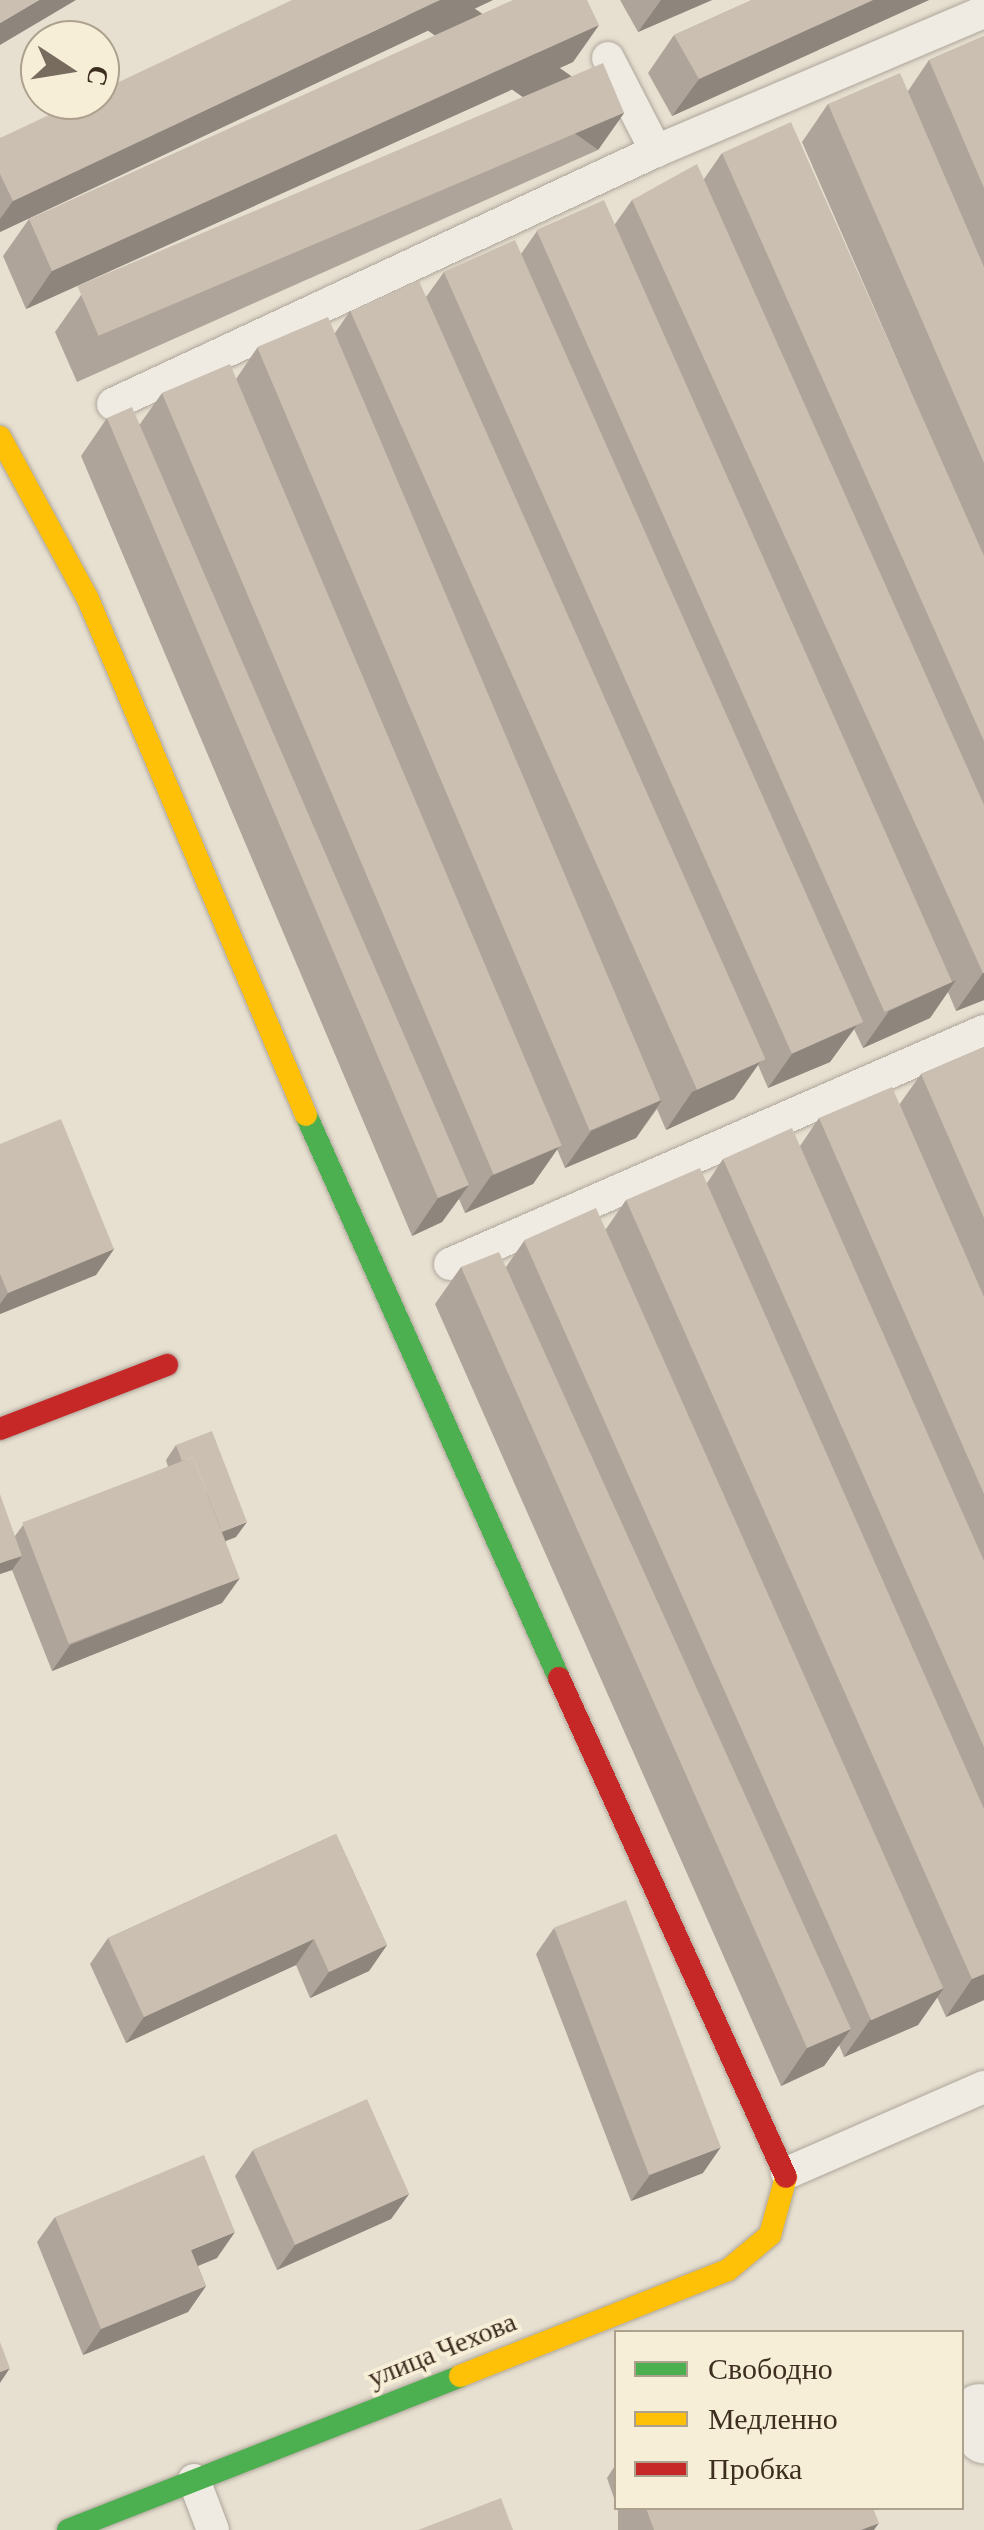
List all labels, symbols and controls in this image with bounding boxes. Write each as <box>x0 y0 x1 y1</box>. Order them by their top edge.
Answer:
north arrow <box>20 20 120 120</box>
text: С <box>81 63 115 89</box>
street label: улица Чехова <box>363 2305 521 2395</box>
legend <box>614 2330 964 2510</box>
text: Свободно <box>708 2352 833 2385</box>
text: Медленно <box>708 2402 838 2435</box>
text: Пробка <box>708 2452 802 2485</box>

